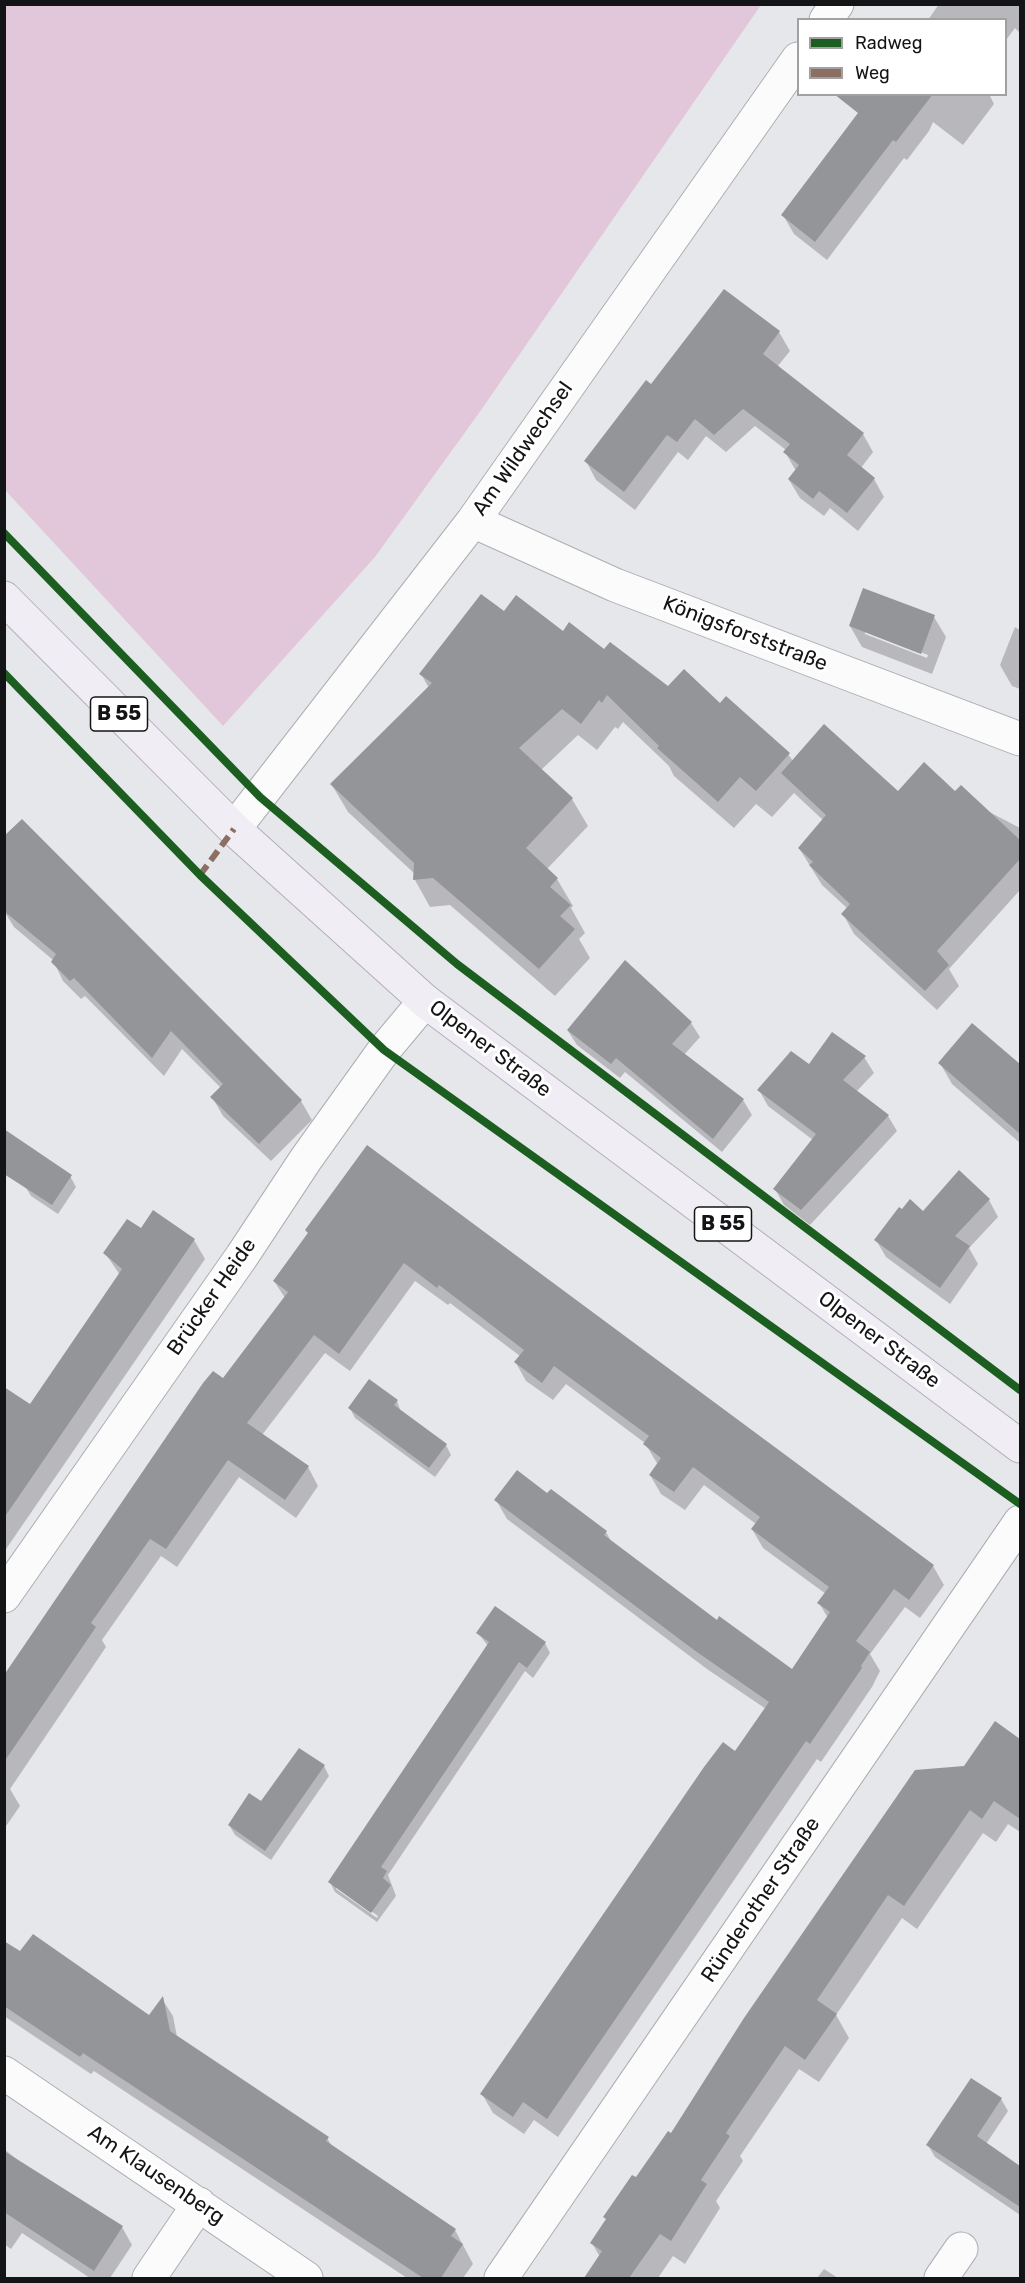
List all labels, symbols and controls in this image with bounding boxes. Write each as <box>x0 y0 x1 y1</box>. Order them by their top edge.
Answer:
legend <box>797 18 1007 96</box>
text: Radweg <box>855 32 922 54</box>
text: Weg <box>855 62 890 84</box>
street label: Am Wildwechsel <box>467 377 579 521</box>
street label: Königsforststraße <box>659 591 831 677</box>
road number: B 55 <box>90 697 148 731</box>
street label: Olpener Straße <box>424 995 556 1103</box>
road number: B 55 <box>694 1207 752 1241</box>
street label: Brücker Heide <box>162 1233 262 1361</box>
street label: Olpener Straße <box>813 1286 945 1394</box>
street label: Ründerother Straße <box>696 1813 826 1987</box>
street label: Am Klausenberg <box>83 2120 229 2230</box>

